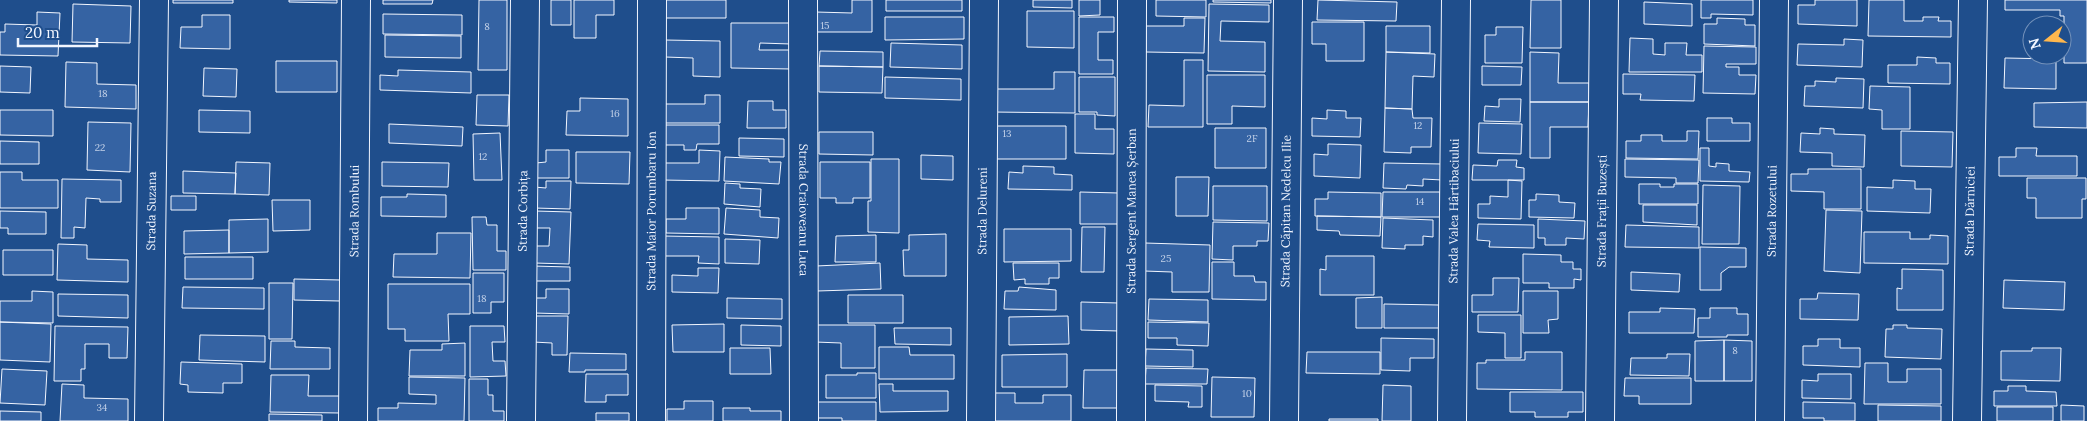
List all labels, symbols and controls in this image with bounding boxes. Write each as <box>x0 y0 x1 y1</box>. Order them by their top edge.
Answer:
scale bar <box>18 15 96 47</box>
north arrow <box>2022 15 2072 65</box>
house number: 15 <box>820 19 830 32</box>
house number: 8 <box>484 20 490 33</box>
text: 20 m <box>25 23 60 42</box>
text: N <box>2024 36 2045 52</box>
house number: 18 <box>98 87 108 100</box>
house number: 16 <box>610 107 620 120</box>
house number: 12 <box>1413 119 1423 132</box>
house number: 13 <box>1002 127 1012 140</box>
street label: Strada Sergent Manea Șerban <box>1123 128 1139 294</box>
street label: Strada Maior Porumbaru Ion <box>643 131 659 291</box>
house number: 2F <box>1247 132 1258 145</box>
street label: Strada Căpitan Nedelcu Ilie <box>1277 134 1294 287</box>
street label: Strada Valea Hârtibaciului <box>1445 138 1462 284</box>
house number: 22 <box>95 141 105 154</box>
street label: Strada Craioveanu Luca <box>796 144 812 276</box>
house number: 12 <box>478 150 488 163</box>
street label: Strada Frații Buzești <box>1593 155 1610 267</box>
street label: Strada Rombului <box>346 165 362 257</box>
street label: Strada Rozetului <box>1764 165 1779 257</box>
street label: Strada Dărniciei <box>1961 166 1978 256</box>
street label: Strada Delureni <box>974 167 990 255</box>
street label: Strada Corbița <box>515 170 530 252</box>
street label: Strada Suzana <box>143 171 159 251</box>
house number: 14 <box>1415 195 1425 208</box>
house number: 25 <box>1161 252 1171 265</box>
house number: 18 <box>477 292 487 305</box>
house number: 8 <box>1732 344 1738 357</box>
house number: 10 <box>1242 387 1252 400</box>
house number: 34 <box>97 401 108 414</box>

